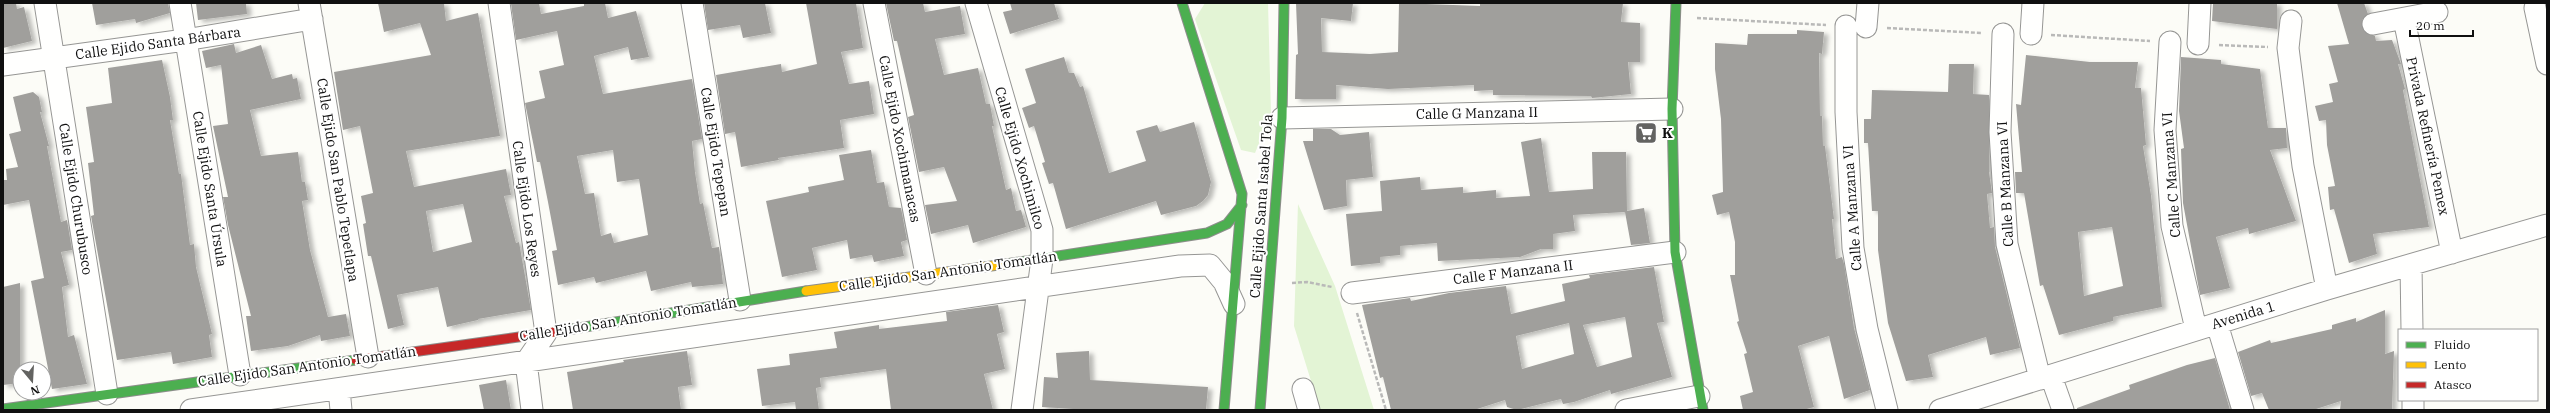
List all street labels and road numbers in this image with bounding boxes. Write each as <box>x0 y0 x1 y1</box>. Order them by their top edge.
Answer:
street label: Calle Ejido Santa Bárbara <box>74 22 242 64</box>
street label: Calle Ejido Xochimanacas <box>875 54 925 224</box>
street label: Privada Refinería Pemex <box>2402 55 2454 217</box>
street label: Calle Ejido San Pablo Tepetlapa <box>313 77 363 284</box>
street label: Calle Ejido Xochimilco <box>991 85 1049 231</box>
street label: Calle Ejido Tepepan <box>697 86 735 218</box>
street label: Calle G Manzana II <box>1416 103 1538 123</box>
street label: Calle Ejido Santa Úrsula <box>189 110 232 269</box>
street label: Calle C Manzana VI <box>2158 112 2184 238</box>
street label: Calle Ejido Santa Isabel Tola <box>1246 113 1276 299</box>
street label: Calle B Manzana VI <box>1993 121 2017 247</box>
street label: Calle Ejido Churubusco <box>55 122 97 276</box>
street label: Calle Ejido Los Reyes <box>509 140 546 279</box>
street label: Calle A Manzana VI <box>1839 144 1865 272</box>
street label: Calle Ejido San Antonio Tomatlán <box>838 247 1058 295</box>
street label: Calle F Manzana II <box>1452 256 1574 288</box>
street label: Calle Ejido San Antonio Tomatlán <box>518 293 738 345</box>
street label: Avenida 1 <box>2209 297 2277 333</box>
street label: Calle Ejido San Antonio Tomatlán <box>197 342 417 390</box>

